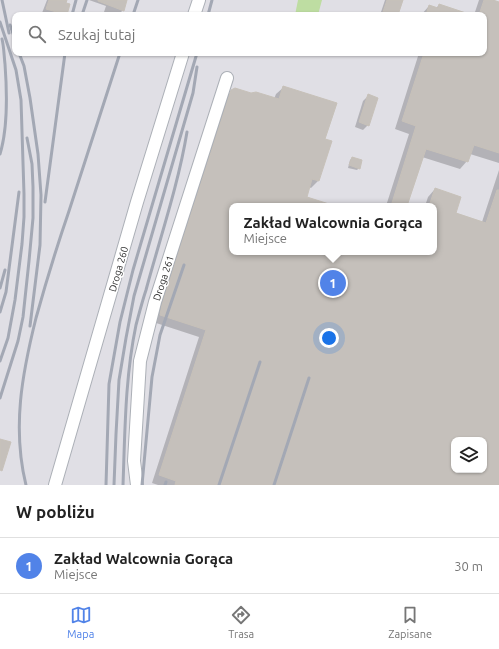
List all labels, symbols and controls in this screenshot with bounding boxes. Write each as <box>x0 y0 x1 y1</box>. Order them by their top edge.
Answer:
search box <box>12 12 487 56</box>
icon: search <box>26 23 48 45</box>
text: Szukaj tutaj <box>58 26 135 43</box>
popup <box>229 203 437 255</box>
text: Zakład Walcownia Gorąca <box>243 214 423 231</box>
text: Miejsce <box>243 231 287 245</box>
street label: Droga 260 <box>107 245 130 293</box>
street label: Droga 261 <box>151 254 176 302</box>
pin: 1 <box>320 268 346 298</box>
your location <box>319 328 339 348</box>
map controls <box>451 437 487 473</box>
button: layers <box>451 437 487 473</box>
text: W pobliżu <box>16 502 95 521</box>
text: Zakład Walcownia Gorąca <box>54 550 233 567</box>
text: 1 <box>25 559 33 573</box>
text: 30 m <box>454 559 483 573</box>
text: Miejsce <box>54 567 98 581</box>
tab: Mapa <box>67 604 94 640</box>
tab: Trasa <box>228 604 254 640</box>
tab: Zapisane <box>388 604 432 640</box>

